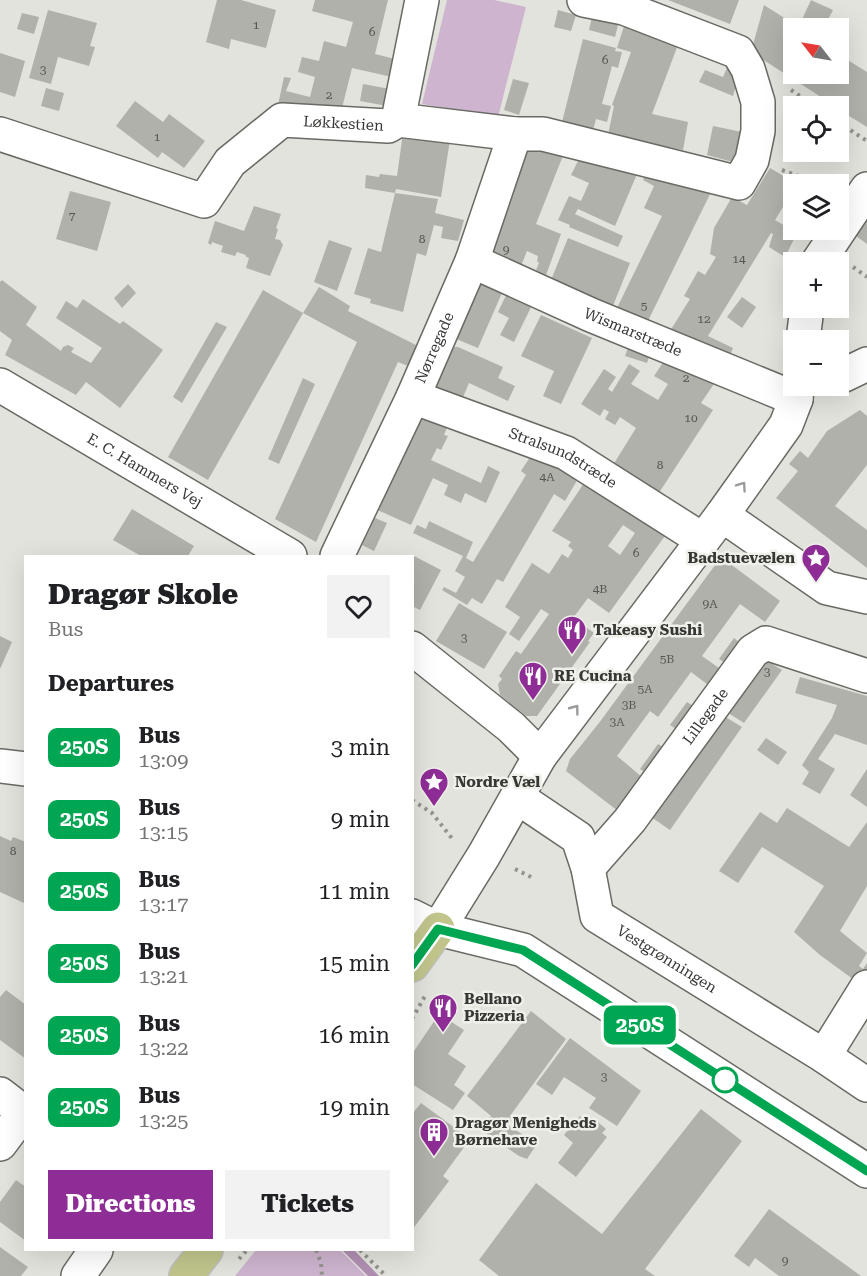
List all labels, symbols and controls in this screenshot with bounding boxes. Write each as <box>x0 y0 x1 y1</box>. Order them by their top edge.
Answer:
house number: 1 <box>253 18 260 32</box>
north arrow <box>783 18 849 84</box>
map controls <box>783 18 849 396</box>
house number: 6 <box>369 25 376 39</box>
house number: 6 <box>602 53 609 67</box>
house number: 3 <box>40 63 47 77</box>
house number: 2 <box>326 88 333 102</box>
button: locate <box>783 96 849 162</box>
street label: Løkkestien <box>303 112 384 135</box>
house number: 1 <box>154 130 161 144</box>
button: layers <box>783 174 849 240</box>
house number: 7 <box>69 209 76 223</box>
house number: 8 <box>419 232 426 246</box>
house number: 9 <box>503 243 510 257</box>
house number: 14 <box>732 252 746 266</box>
button: + <box>783 252 849 318</box>
house number: 5 <box>641 299 648 313</box>
street label: Wismarstræde <box>581 304 685 360</box>
street label: Nørregade <box>411 309 458 386</box>
house number: 12 <box>697 312 711 326</box>
button: − <box>783 330 849 396</box>
house number: 2 <box>683 371 690 385</box>
house number: 10 <box>684 411 698 425</box>
street label: Stralsundstræde <box>506 424 620 492</box>
street label: E. C. Hammers Vej <box>84 429 206 511</box>
house number: 8 <box>657 458 664 472</box>
house number: 4A <box>539 470 555 484</box>
one-way arrow <box>735 481 746 492</box>
place icon: Badstuevælen <box>800 542 832 584</box>
house number: 6 <box>633 546 640 560</box>
place label: Badstuevælen <box>687 549 795 567</box>
button: heart <box>327 575 390 638</box>
text: Dragør Skole <box>48 578 238 611</box>
house number: 4B <box>593 582 607 596</box>
house number: 9A <box>702 597 718 611</box>
restaurant icon: Takeasy Sushi <box>556 614 588 656</box>
text: Bus <box>48 617 83 641</box>
place label: Takeasy Sushi <box>593 621 702 639</box>
house number: 3 <box>461 631 468 645</box>
house number: 5B <box>660 652 674 666</box>
restaurant icon: RE Cucina <box>517 660 549 702</box>
house number: 3 <box>764 665 771 679</box>
place label: RE Cucina <box>554 667 632 685</box>
text: Departures <box>48 671 174 696</box>
house number: 5A <box>637 682 653 696</box>
street label: Lillegade <box>679 684 732 748</box>
house number: 3B <box>622 698 636 712</box>
one-way arrow <box>568 705 579 716</box>
house number: 3A <box>609 715 625 729</box>
text: Bus <box>138 723 180 748</box>
text: 250S <box>60 735 108 759</box>
text: 3 min <box>331 735 390 760</box>
text: 13:09 <box>138 748 188 772</box>
place icon: Nordre Væl <box>418 766 450 808</box>
place label: Nordre Væl <box>455 773 540 791</box>
text: Bus <box>138 795 180 820</box>
text: 250S <box>60 807 108 831</box>
text: 9 min <box>331 807 390 832</box>
text: 13:15 <box>138 820 188 844</box>
house number: 8 <box>10 844 17 858</box>
text: Bus <box>138 867 180 892</box>
text: 250S <box>60 879 108 903</box>
text: 11 min <box>319 879 390 904</box>
text: 13:17 <box>138 892 188 916</box>
street label: Vestgrønningen <box>613 921 720 997</box>
text: Bus <box>138 939 180 964</box>
text: 250S <box>60 951 108 975</box>
text: 15 min <box>319 951 390 976</box>
text: 13:21 <box>138 964 188 988</box>
place label: Bellano Pizzeria <box>464 990 525 1025</box>
restaurant icon: Bellano Pizzeria <box>427 992 459 1034</box>
line badge: 250S <box>598 1006 682 1044</box>
text: Bus <box>138 1011 180 1036</box>
text: 250S <box>616 1013 664 1037</box>
text: 250S <box>60 1023 108 1047</box>
text: 16 min <box>319 1023 390 1048</box>
text: 13:22 <box>138 1036 188 1060</box>
unlabelled marker <box>712 1067 738 1093</box>
house number: 3 <box>601 1070 608 1084</box>
text: Bus <box>138 1083 180 1108</box>
text: 250S <box>60 1095 108 1119</box>
text: 19 min <box>319 1095 390 1120</box>
text: 13:25 <box>138 1108 188 1132</box>
place label: Dragør Menigheds Børnehave <box>455 1114 597 1149</box>
building icon: Dragør Menigheds Børnehave <box>418 1116 450 1158</box>
button: Directions <box>48 1170 213 1239</box>
button: Tickets <box>225 1170 390 1239</box>
house number: 9 <box>782 1254 789 1268</box>

